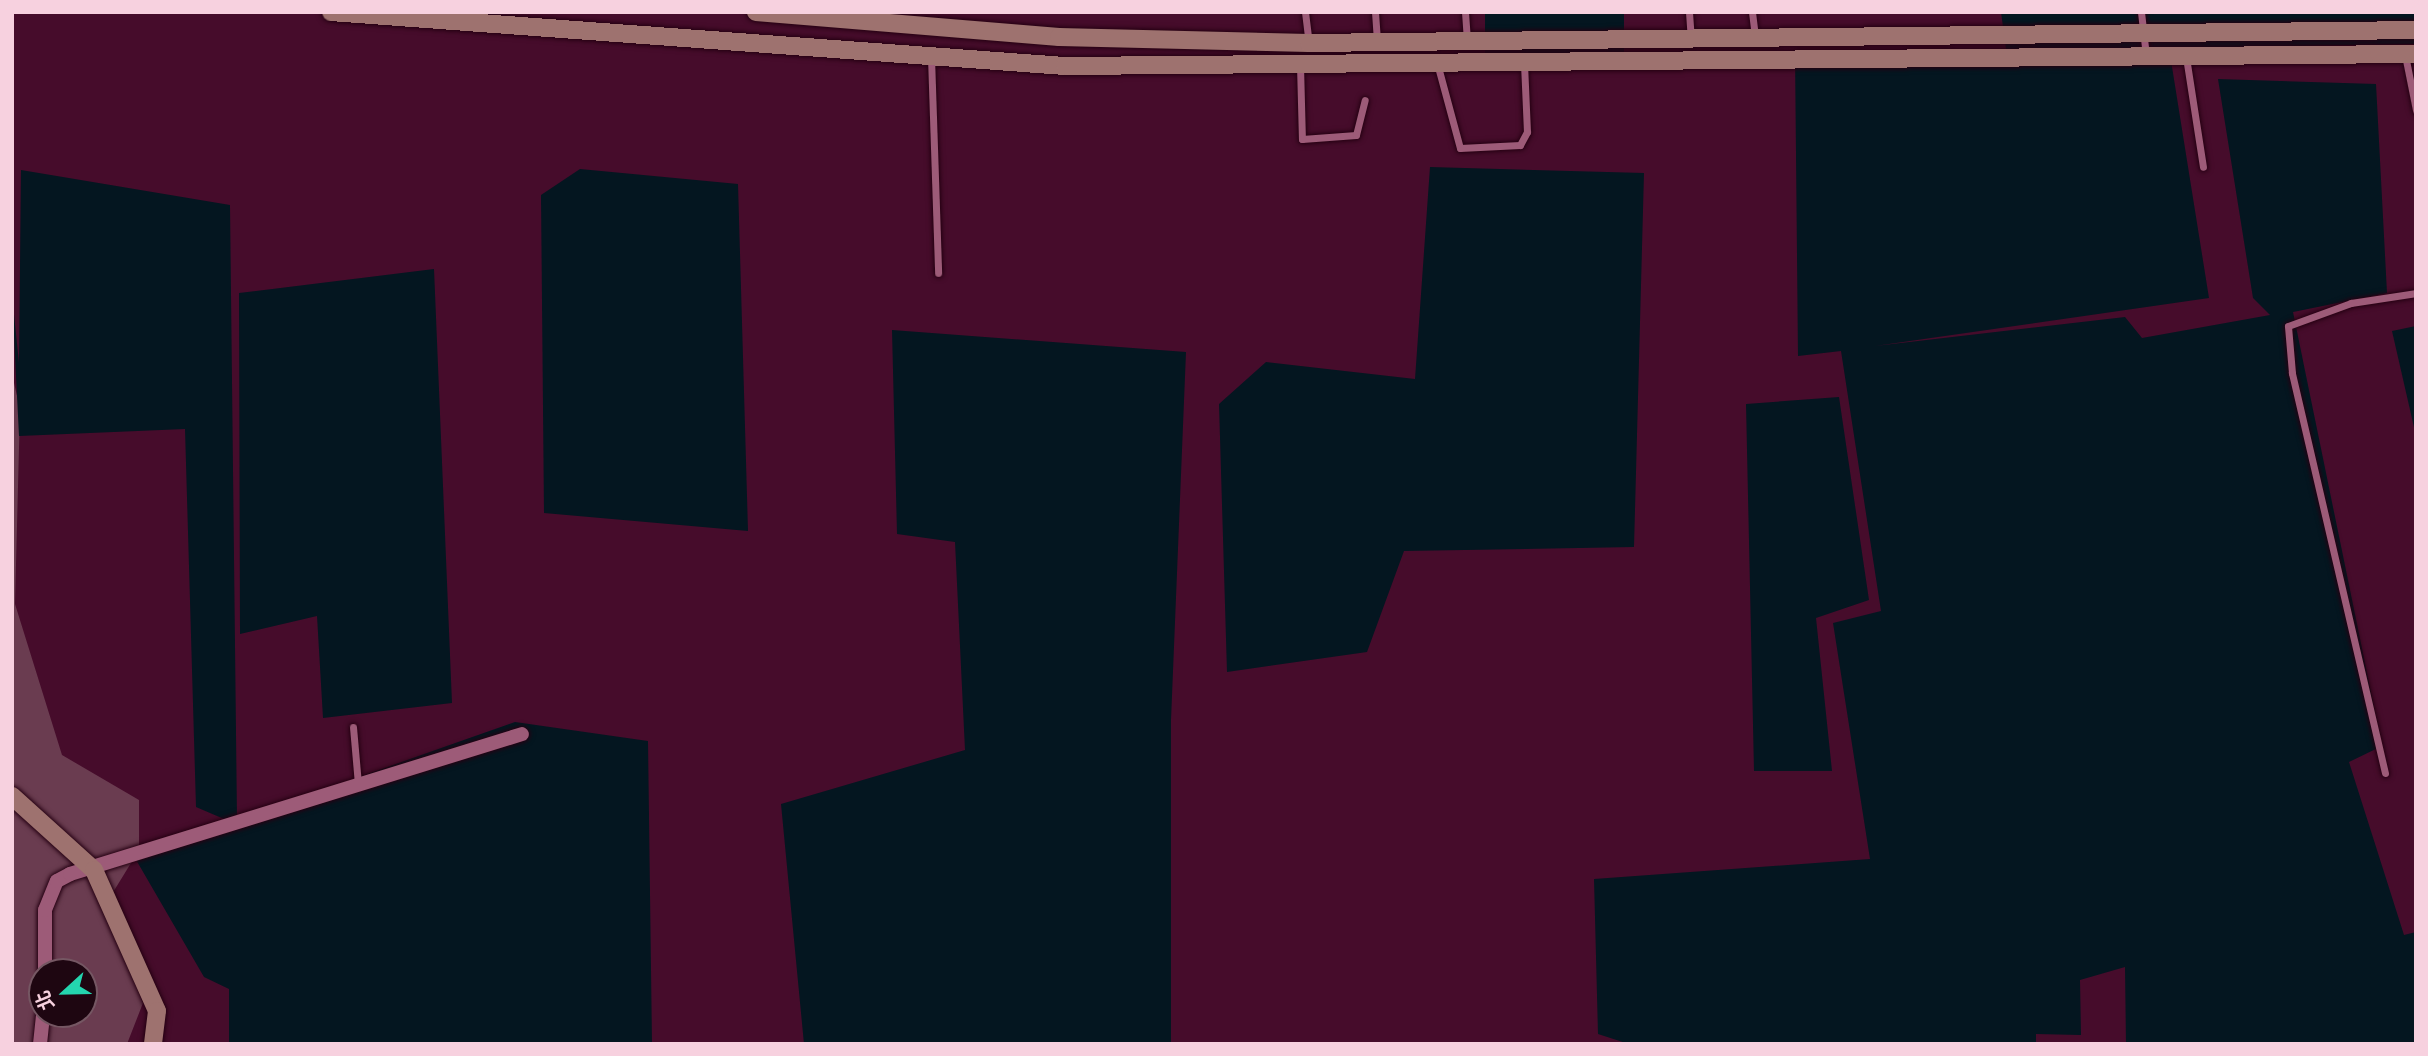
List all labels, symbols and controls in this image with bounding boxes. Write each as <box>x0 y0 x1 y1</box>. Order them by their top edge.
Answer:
north arrow <box>28 958 98 1028</box>
text: 北 <box>31 987 59 1013</box>

